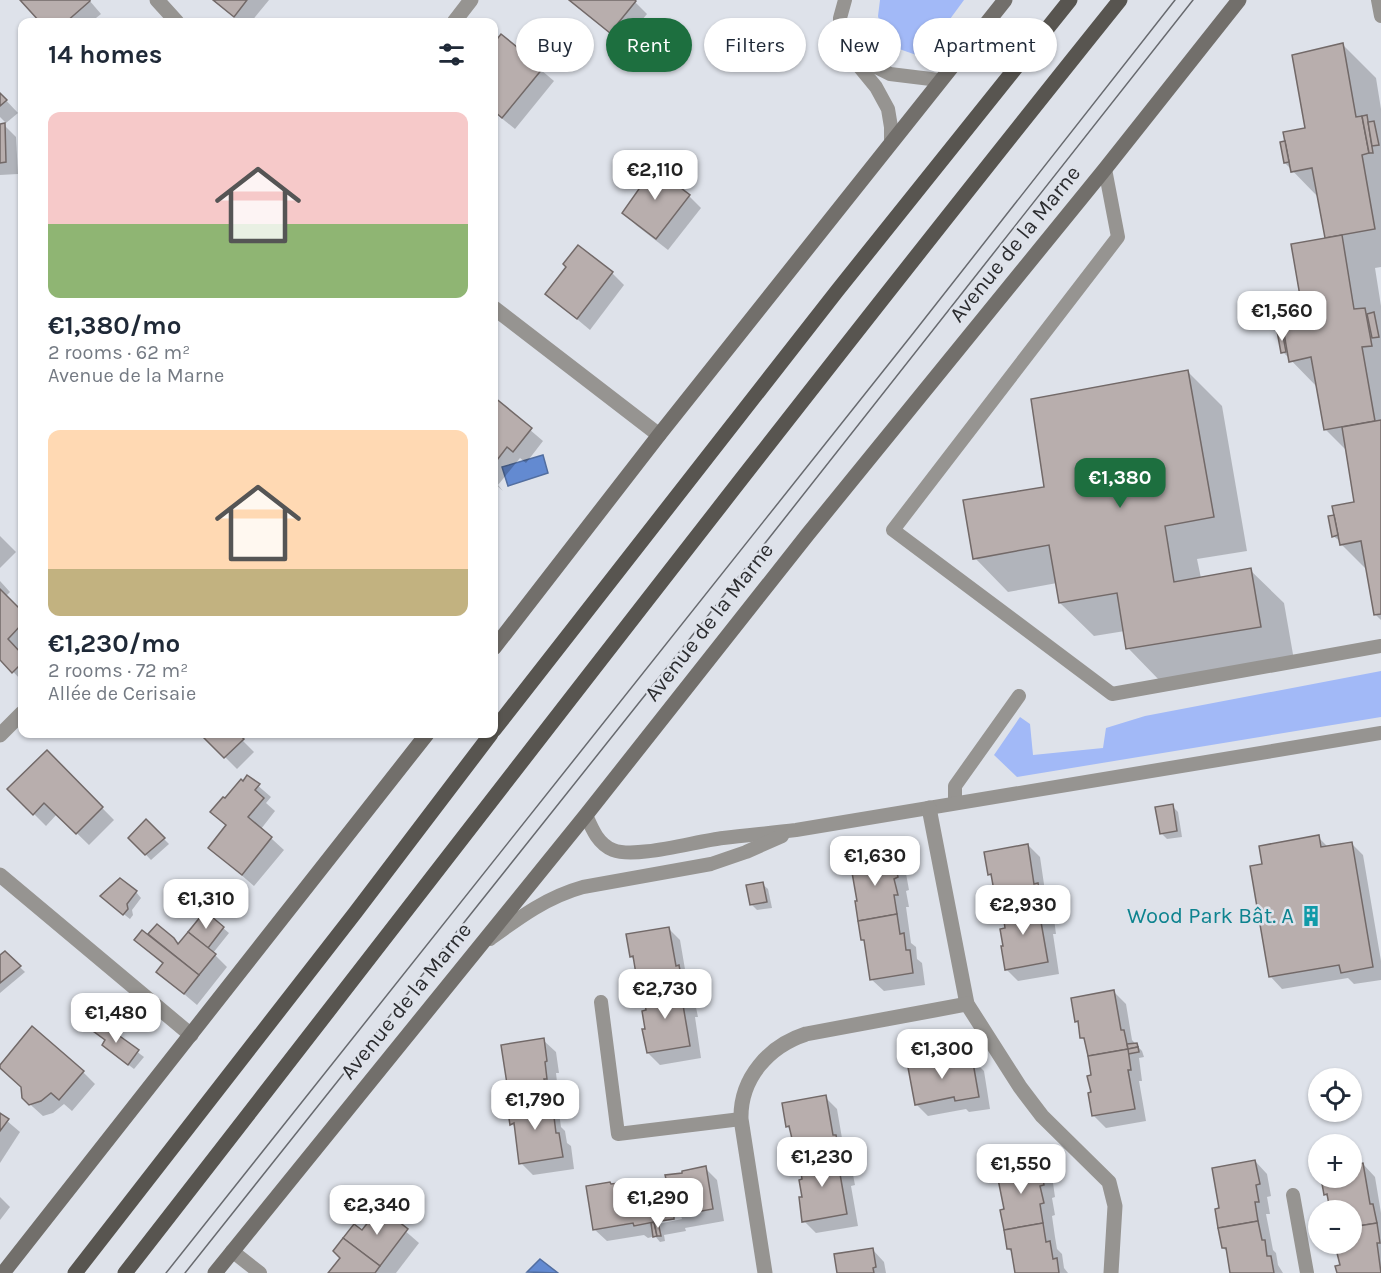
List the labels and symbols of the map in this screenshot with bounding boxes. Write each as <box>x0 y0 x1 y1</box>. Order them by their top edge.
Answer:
pin: €2,110 <box>606 150 704 201</box>
street label: Avenue de la Marne <box>944 160 1086 328</box>
pin: €1,560 <box>1233 291 1331 342</box>
pin: €1,380 <box>1071 458 1169 509</box>
street label: Avenue de la Marne <box>639 538 779 706</box>
pin: €1,630 <box>826 836 924 887</box>
pin: €1,310 <box>157 879 255 930</box>
pin: €2,930 <box>974 885 1072 936</box>
place label: Wood Park Bât. A <box>1127 903 1294 929</box>
building icon: Wood Park Bât. A <box>1299 904 1323 928</box>
street label: Avenue de la Marne <box>335 917 477 1085</box>
pin: €2,730 <box>616 969 714 1020</box>
pin: €1,480 <box>67 993 165 1044</box>
pin: €1,300 <box>893 1029 991 1080</box>
pin: €1,790 <box>486 1080 584 1131</box>
pin: €1,230 <box>773 1137 871 1188</box>
pin: €1,550 <box>972 1144 1070 1195</box>
pin: €1,290 <box>609 1178 707 1229</box>
pin: €2,340 <box>328 1185 426 1236</box>

